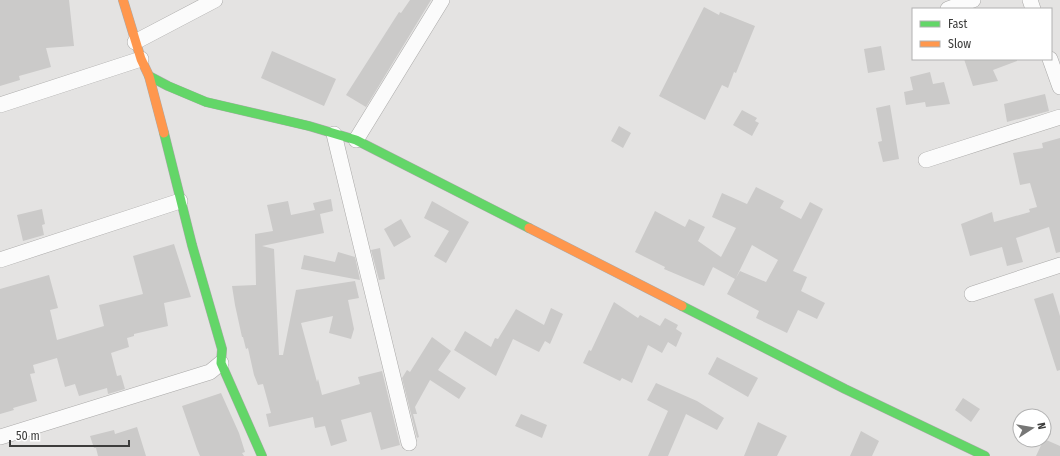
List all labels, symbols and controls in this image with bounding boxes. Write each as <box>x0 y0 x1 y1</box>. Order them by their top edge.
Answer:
legend <box>912 8 1052 60</box>
text: Fast <box>948 17 967 31</box>
text: Slow <box>948 37 971 51</box>
north arrow <box>1012 408 1052 448</box>
text: N <box>1034 421 1048 431</box>
scale bar <box>10 422 129 448</box>
text: 50 m <box>16 429 40 443</box>

